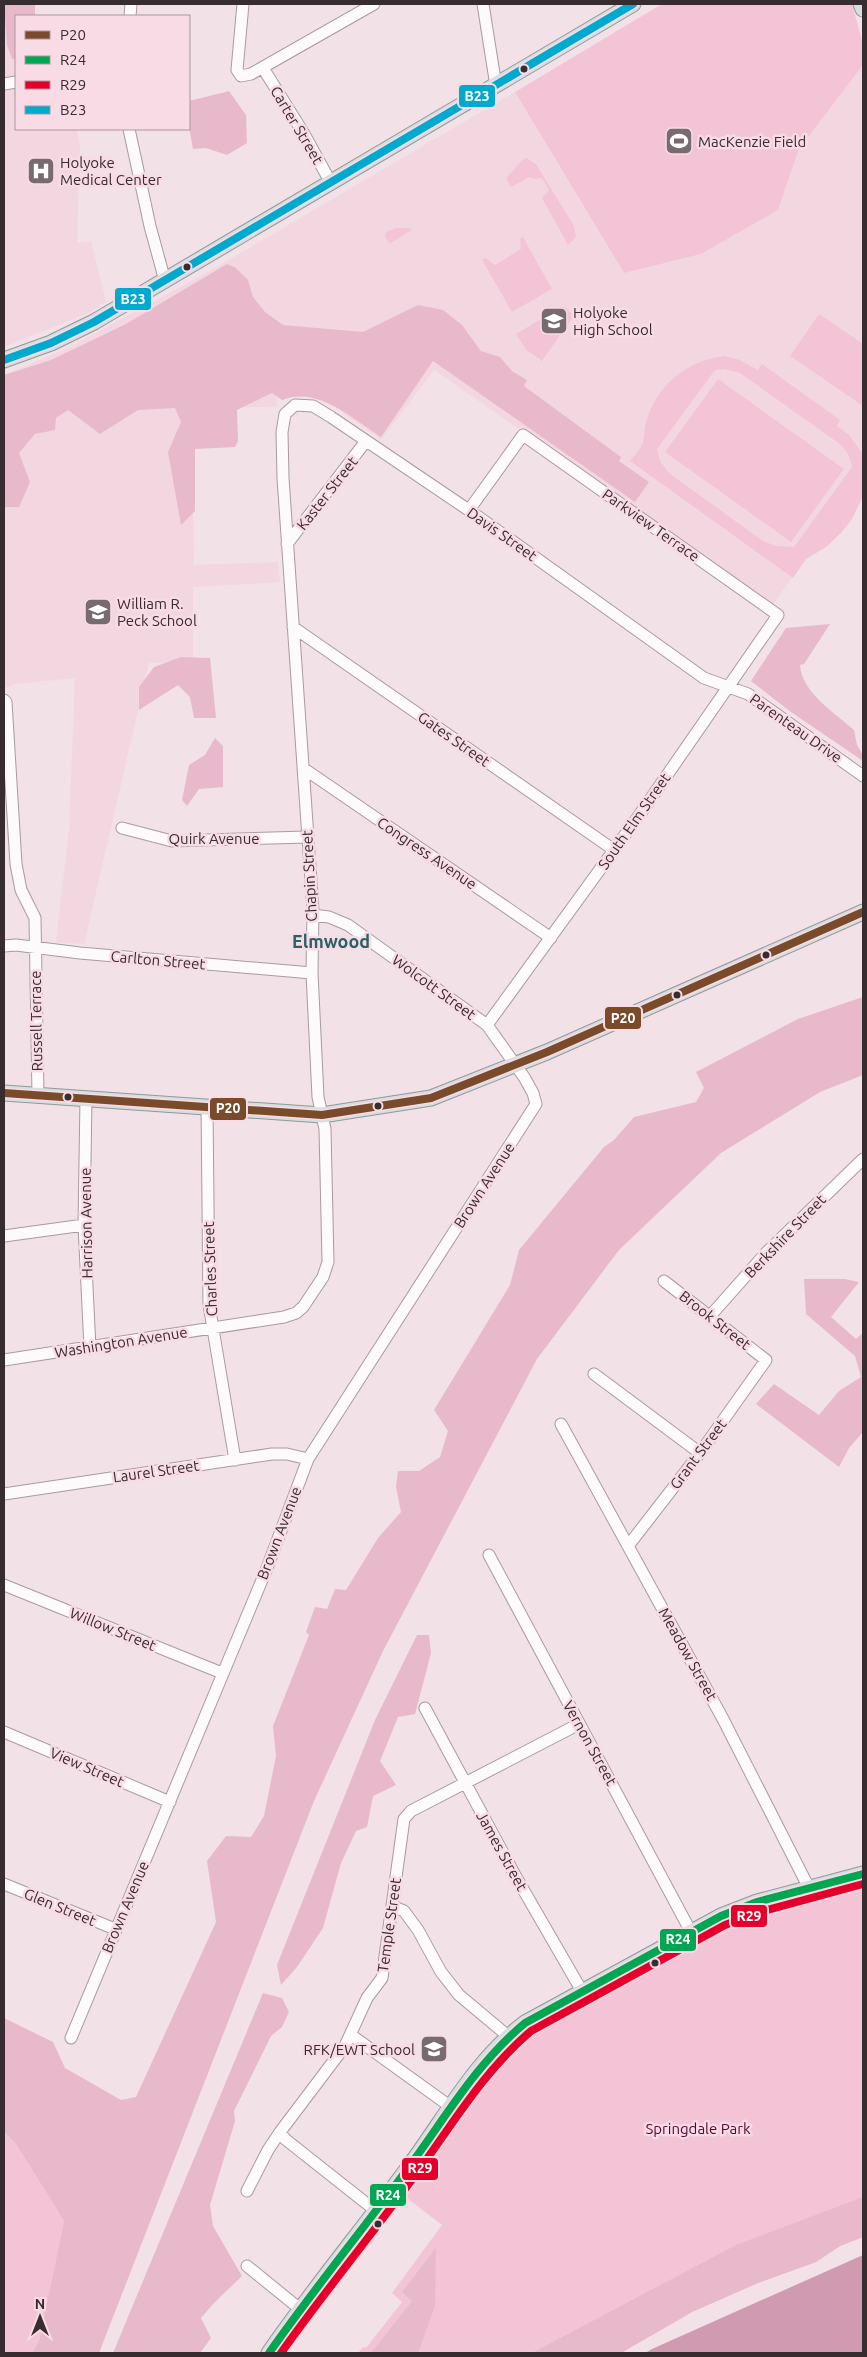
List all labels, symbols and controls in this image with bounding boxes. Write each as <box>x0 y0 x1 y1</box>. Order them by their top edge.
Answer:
legend <box>15 15 190 130</box>
text: P20 <box>60 26 86 43</box>
text: R24 <box>60 51 86 68</box>
unlabelled marker <box>519 64 529 74</box>
text: R29 <box>60 76 86 93</box>
street label: Carter Street <box>267 83 327 167</box>
line badge: B23 <box>458 84 496 108</box>
text: B23 <box>464 88 490 104</box>
text: B23 <box>60 101 86 118</box>
sports icon: MacKenzie Field <box>664 126 694 156</box>
place label: MacKenzie Field <box>698 133 806 150</box>
place label: Holyoke Medical Center <box>60 154 162 188</box>
hospital icon: Holyoke Medical Center <box>26 156 56 186</box>
unlabelled marker <box>182 262 192 272</box>
line badge: B23 <box>114 287 152 311</box>
text: B23 <box>120 291 146 307</box>
place label: Holyoke High School <box>573 304 653 338</box>
school or university icon: Holyoke High School <box>539 306 569 336</box>
street label: Kaster Street <box>293 453 361 533</box>
street label: Parkview Terrace <box>599 485 703 565</box>
street label: Davis Street <box>464 504 540 564</box>
place label: William R. Peck School <box>117 595 197 629</box>
school or university icon: William R. Peck School <box>83 597 113 627</box>
street label: Parenteau Drive <box>747 690 845 766</box>
street label: Gates Street <box>415 708 493 770</box>
street label: South Elm Street <box>594 769 674 872</box>
street label: Congress Avenue <box>374 813 480 893</box>
street label: Quirk Avenue <box>168 830 260 847</box>
street label: Chapin Street <box>298 830 320 922</box>
district label: Elmwood <box>292 931 370 951</box>
street label: Carlton Street <box>110 947 206 973</box>
unlabelled marker <box>761 950 771 960</box>
street label: Wolcott Street <box>389 951 479 1023</box>
street label: Russell Terrace <box>27 971 45 1071</box>
unlabelled marker <box>672 990 682 1000</box>
line badge: P20 <box>604 1006 642 1030</box>
text: P20 <box>611 1010 635 1026</box>
unlabelled marker <box>63 1092 73 1102</box>
line badge: P20 <box>209 1097 247 1121</box>
text: P20 <box>216 1100 240 1116</box>
unlabelled marker <box>373 1101 383 1111</box>
street label: Brown Avenue <box>450 1139 518 1231</box>
street label: Harrison Avenue <box>77 1167 95 1279</box>
street label: Berkshire Street <box>741 1191 829 1281</box>
street label: Charles Street <box>200 1221 220 1317</box>
street label: Brook Street <box>676 1287 754 1353</box>
street label: Washington Avenue <box>53 1323 189 1361</box>
street label: Grant Street <box>666 1416 730 1492</box>
street label: Laurel Street <box>112 1457 200 1485</box>
street label: Brown Avenue <box>253 1484 305 1582</box>
street label: Willow Street <box>67 1604 159 1654</box>
street label: Meadow Street <box>655 1605 721 1703</box>
street label: Vernon Street <box>560 1698 620 1788</box>
street label: View Street <box>47 1744 127 1790</box>
street label: James Street <box>473 1808 531 1894</box>
street label: Brown Avenue <box>98 1859 152 1955</box>
street label: Temple Street <box>374 1877 404 1973</box>
street label: Glen Street <box>22 1885 99 1929</box>
line badge: R29 <box>730 1904 768 1928</box>
text: R29 <box>737 1908 762 1924</box>
line badge: R24 <box>659 1928 697 1952</box>
text: R24 <box>666 1931 691 1947</box>
unlabelled marker <box>650 1958 660 1968</box>
school or university icon: RFK/EWT School <box>419 2034 449 2064</box>
place label: RFK/EWT School <box>304 2041 415 2058</box>
park label: Springdale Park <box>645 2120 751 2137</box>
line badge: R29 <box>401 2157 439 2181</box>
text: R29 <box>408 2160 433 2176</box>
line badge: R24 <box>369 2183 407 2207</box>
text: R24 <box>376 2187 401 2203</box>
unlabelled marker <box>373 2219 383 2229</box>
north arrow <box>15 2292 65 2342</box>
text: N <box>35 2296 45 2312</box>

